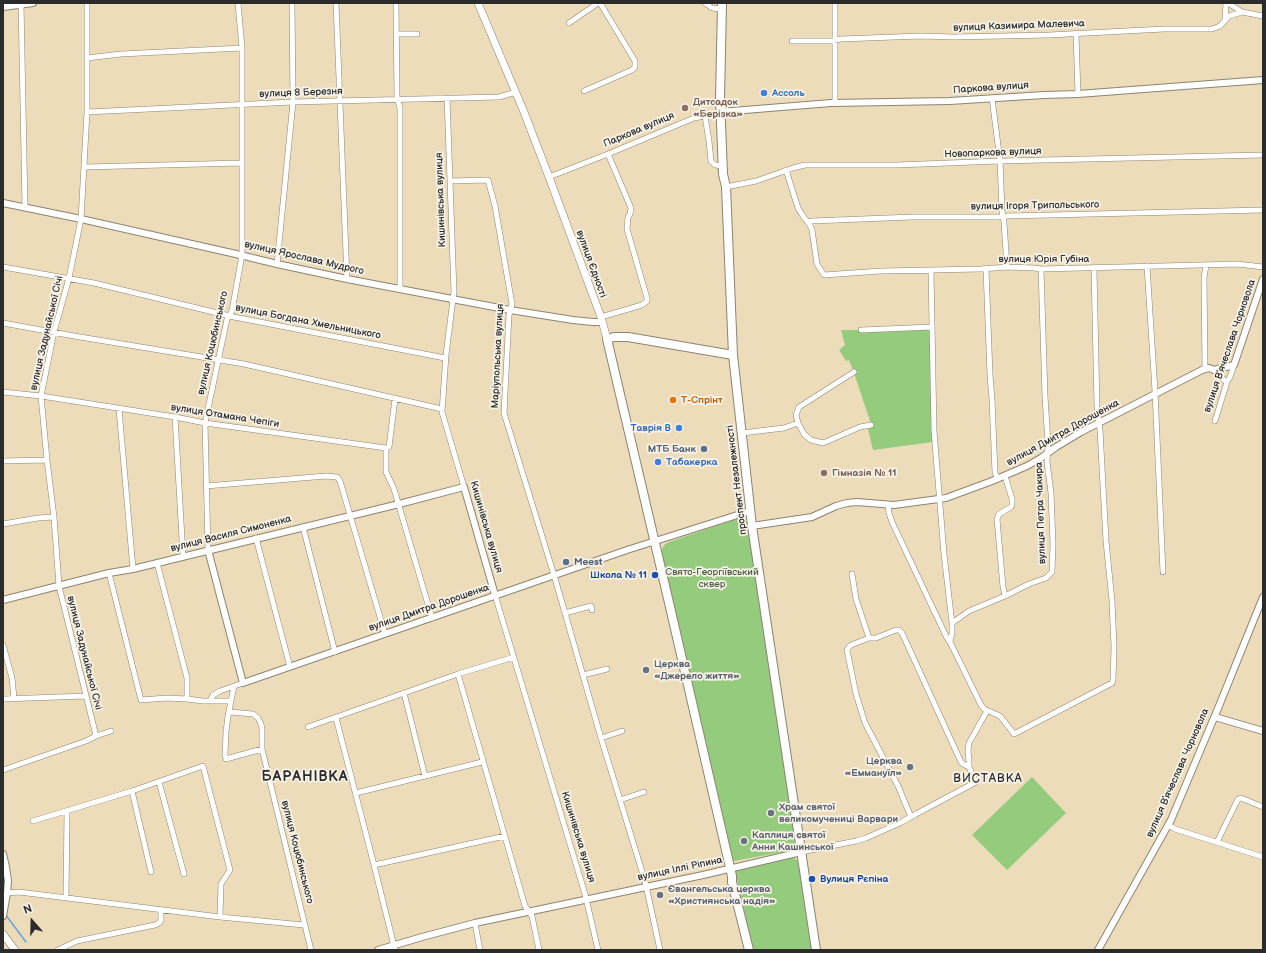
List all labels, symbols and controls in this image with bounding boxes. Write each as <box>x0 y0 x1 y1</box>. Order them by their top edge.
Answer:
street label: вулиця Казимира Малевича <box>953 18 1085 34</box>
street label: Паркова вулиця <box>953 79 1029 97</box>
street label: вулиця 8 Березня <box>259 86 343 100</box>
place label: Ассоль <box>772 87 804 99</box>
marker: Ассоль <box>759 88 769 98</box>
place label: Дитсадок «Берізка» <box>693 96 743 120</box>
marker: Дитсадок «Берізка» <box>680 103 690 113</box>
street label: Паркова вулиця <box>602 110 676 150</box>
street label: Новопаркова вулиця <box>944 145 1042 161</box>
street label: Кишинівська вулиця <box>433 152 449 248</box>
street label: вулиця Ігоря Трипольського <box>971 199 1099 213</box>
street label: вулиця Єдності <box>573 229 609 299</box>
street label: вулиця Ярослава Мудрого <box>243 238 365 278</box>
street label: вулиця Юрія Губіна <box>998 253 1090 265</box>
street label: вулиця Задунайської Січі <box>28 275 66 391</box>
street label: вулиця Вʼячеслава Чорновола <box>1202 278 1258 414</box>
street label: вулиця Коцюбинського <box>195 290 231 396</box>
street label: вулиця Богдана Хмельницького <box>234 302 382 342</box>
street label: Маріупольська вулиця <box>489 303 507 409</box>
place label: Т-Спрінт <box>681 394 723 406</box>
marker: Т-Спрінт <box>668 395 678 405</box>
street label: вулиця Дмитра Дорошенка <box>1005 397 1121 469</box>
street label: вулиця Отамана Чепіги <box>170 402 280 430</box>
place label: Таврія В <box>630 422 671 434</box>
marker: Таврія В <box>674 423 684 433</box>
street label: проспект Незалежності <box>724 424 750 536</box>
place label: МТБ Банк <box>648 443 696 455</box>
marker: МТБ Банк <box>699 444 709 454</box>
place label: Табакерка <box>666 456 717 468</box>
marker: Табакерка <box>653 457 663 467</box>
street label: вулиця Петра Чакира <box>1033 462 1049 564</box>
place label: Гімназія № 11 <box>832 467 896 479</box>
marker: Гімназія № 11 <box>819 468 829 478</box>
street label: Кишинівська вулиця <box>467 480 505 574</box>
street label: вулиця Василя Симоненка <box>169 513 293 555</box>
place label: Meest <box>574 556 602 568</box>
marker: Meest <box>561 557 571 567</box>
park label: Свято-Георгіївський сквер <box>665 566 759 590</box>
place label: Школа № 11 <box>590 569 647 581</box>
marker: Школа № 11 <box>650 570 660 580</box>
street label: вулиця Дмитра Дорошенка <box>367 582 491 634</box>
street label: вулиця Задунайської Січі <box>64 595 104 711</box>
place label: Церква «Джерело життя» <box>654 658 740 682</box>
marker: Церква «Джерело життя» <box>641 665 651 675</box>
street label: вулиця Вʼячеслава Чорновола <box>1144 707 1212 839</box>
place label: Церква «Еммануїл» <box>845 755 902 778</box>
marker: Церква «Еммануїл» <box>905 762 915 772</box>
district label: БАРАНІВКА <box>262 769 348 785</box>
district label: ВИСТАВКА <box>953 772 1023 786</box>
street label: Кишинівська вулиця <box>558 790 598 884</box>
street label: вулиця Коцюбинського <box>278 799 316 905</box>
place label: Храм святої великомучениці Варвари <box>779 801 898 824</box>
marker: Храм святої великомучениці Варвари <box>766 808 776 818</box>
place label: Каплиця cвятої Анни Кашинської <box>752 829 833 852</box>
marker: Каплиця cвятої Анни Кашинської <box>739 836 749 846</box>
street label: вулиця Іллі Ріпина <box>637 854 723 884</box>
place label: Вулиця Рєпіна <box>820 873 888 885</box>
marker: Вулиця Рєпіна <box>807 874 817 884</box>
place label: Євангельська церква «Християнська надія» <box>668 883 775 906</box>
marker: Євангельська церква «Християнська надія» <box>655 890 665 900</box>
north arrow <box>12 901 52 941</box>
text: N <box>22 902 34 917</box>

